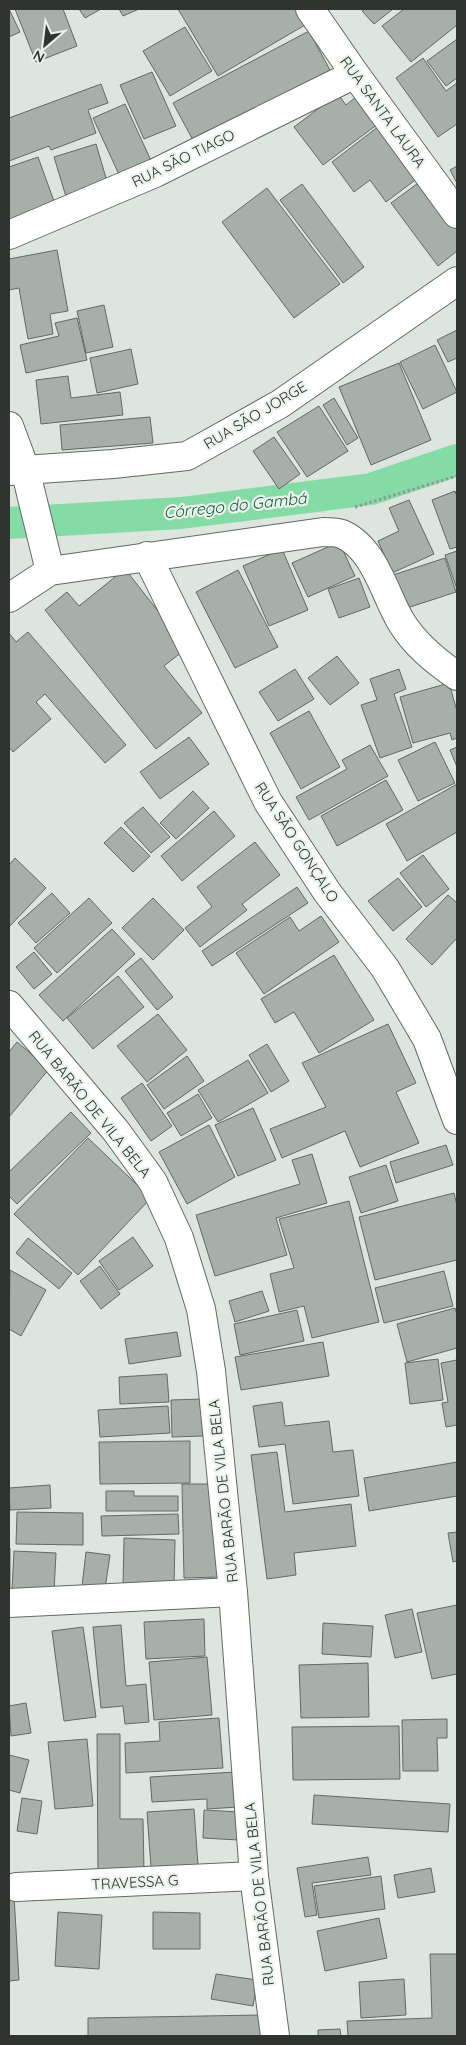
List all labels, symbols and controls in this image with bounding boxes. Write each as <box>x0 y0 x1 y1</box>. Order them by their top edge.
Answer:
north arrow <box>20 20 70 70</box>
text: N <box>30 46 48 67</box>
street label: RUA SANTA LAURA <box>336 52 430 172</box>
street label: RUA SÃO TIAGO <box>128 125 238 191</box>
street label: RUA SÃO JORGE <box>200 377 310 453</box>
water label: Córrego do Gambá <box>163 487 309 522</box>
street label: RUA SÃO GONÇALO <box>251 778 343 906</box>
street label: RUA BARÃO DE VILA BELA <box>25 1027 155 1182</box>
street label: RUA BARÃO DE VILA BELA <box>204 1398 242 1583</box>
street label: RUA BARÃO DE VILA BELA <box>240 1801 278 1986</box>
street label: TRAVESSA G <box>91 1870 179 1894</box>

